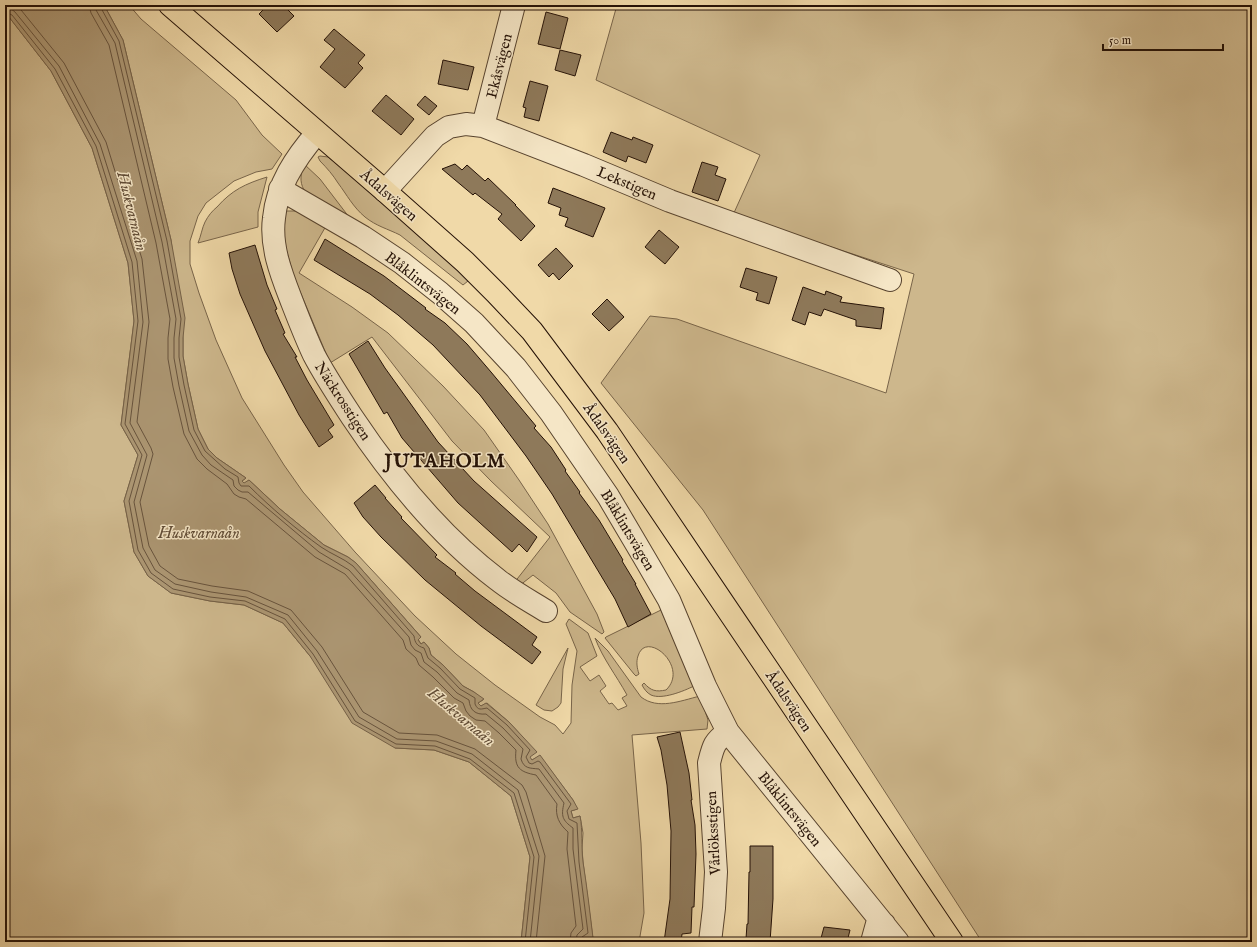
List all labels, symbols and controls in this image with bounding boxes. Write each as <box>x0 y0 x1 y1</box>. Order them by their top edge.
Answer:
scale bar <box>1103 26 1223 52</box>
street label: Ekåsvägen <box>482 32 517 101</box>
text: 50 m <box>1109 33 1131 48</box>
street label: Lekstigen <box>594 162 660 205</box>
street label: Ådalsvägen <box>355 165 421 226</box>
water label: Huskvarnaån <box>111 169 151 253</box>
street label: Blåklintsvägen <box>381 248 464 319</box>
street label: Näckrosstigen <box>310 358 375 444</box>
street label: Ådalsvägen <box>578 398 634 467</box>
district label: JUTAHOLM <box>381 450 506 474</box>
street label: Blåklintsvägen <box>596 486 659 574</box>
water label: Huskvarnaån <box>157 524 240 544</box>
street label: Ådalsvägen <box>761 666 816 736</box>
water label: Huskvarnaån <box>422 683 498 751</box>
street label: Blåklintsvägen <box>754 768 826 851</box>
street label: Vårlöksstigen <box>702 790 725 877</box>

